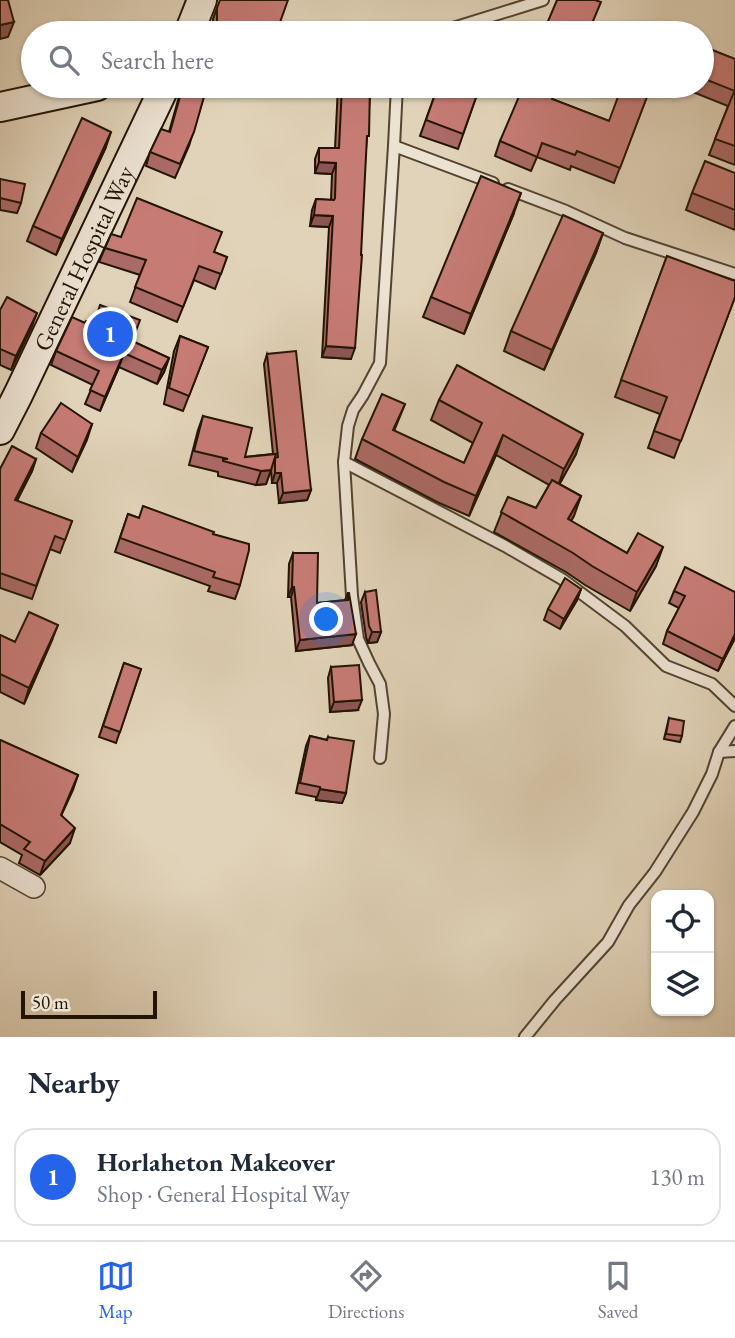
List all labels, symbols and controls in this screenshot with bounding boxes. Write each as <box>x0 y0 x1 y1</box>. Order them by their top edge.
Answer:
search box <box>21 21 714 98</box>
icon: search <box>45 41 83 79</box>
text: Search here <box>101 43 214 77</box>
street label: General Hospital Way <box>26 160 141 356</box>
pin: 1 <box>87 308 133 360</box>
your location <box>309 602 343 636</box>
map controls <box>651 890 714 1016</box>
button: locate <box>651 890 714 953</box>
button: layers <box>651 953 714 1016</box>
scale bar <box>21 988 158 1020</box>
text: 50 m <box>32 990 69 1015</box>
text: Nearby <box>28 1063 120 1102</box>
text: Horlaheton Makeover <box>97 1145 335 1179</box>
text: 1 <box>47 1162 59 1192</box>
text: 130 m <box>649 1162 705 1192</box>
text: Shop · General Hospital Way <box>97 1179 350 1209</box>
tab: Map <box>97 1257 135 1324</box>
tab: Directions <box>328 1257 404 1324</box>
tab: Saved <box>598 1257 638 1324</box>

